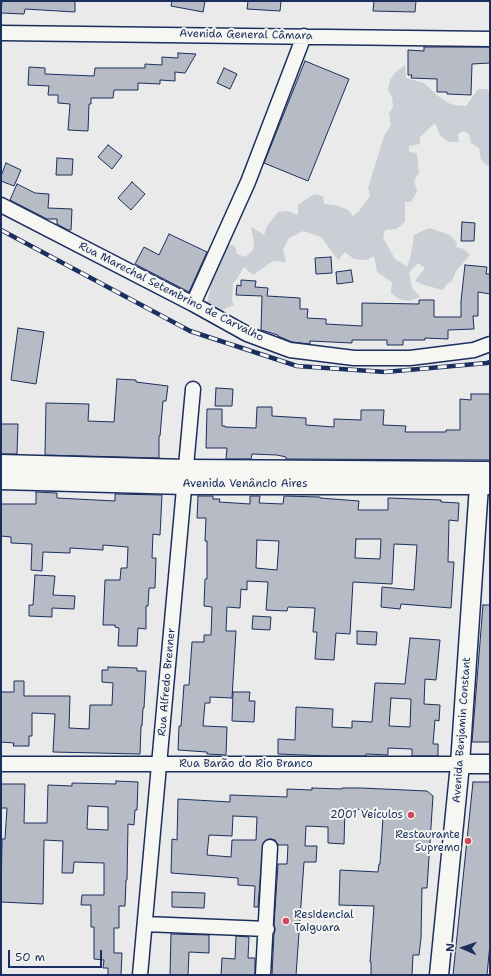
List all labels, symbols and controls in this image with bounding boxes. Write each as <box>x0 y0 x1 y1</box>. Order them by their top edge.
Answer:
street label: Avenida General Câmara <box>179 27 313 43</box>
street label: Rua Marechal Setembrino de Carvalho <box>76 239 266 345</box>
street label: Avenida Venâncio Aires <box>182 477 308 491</box>
street label: Rua Alfredo Brenner <box>156 627 178 737</box>
street label: Avenida Benjamin Constant <box>450 656 474 804</box>
street label: Rua Barão do Rio Branco <box>179 757 313 771</box>
place label: 2001 Veículos <box>330 808 403 822</box>
marker: 2001 Veículos <box>406 810 416 820</box>
place label: Restaurante Supremo <box>395 828 460 854</box>
marker: Restaurante Supremo <box>463 836 473 846</box>
place label: Residencial Taiguara <box>294 908 354 934</box>
marker: Residencial Taiguara <box>281 916 291 926</box>
north arrow <box>443 928 483 968</box>
scale bar <box>10 942 104 968</box>
text: N <box>443 943 458 952</box>
text: 50 m <box>15 949 45 965</box>

